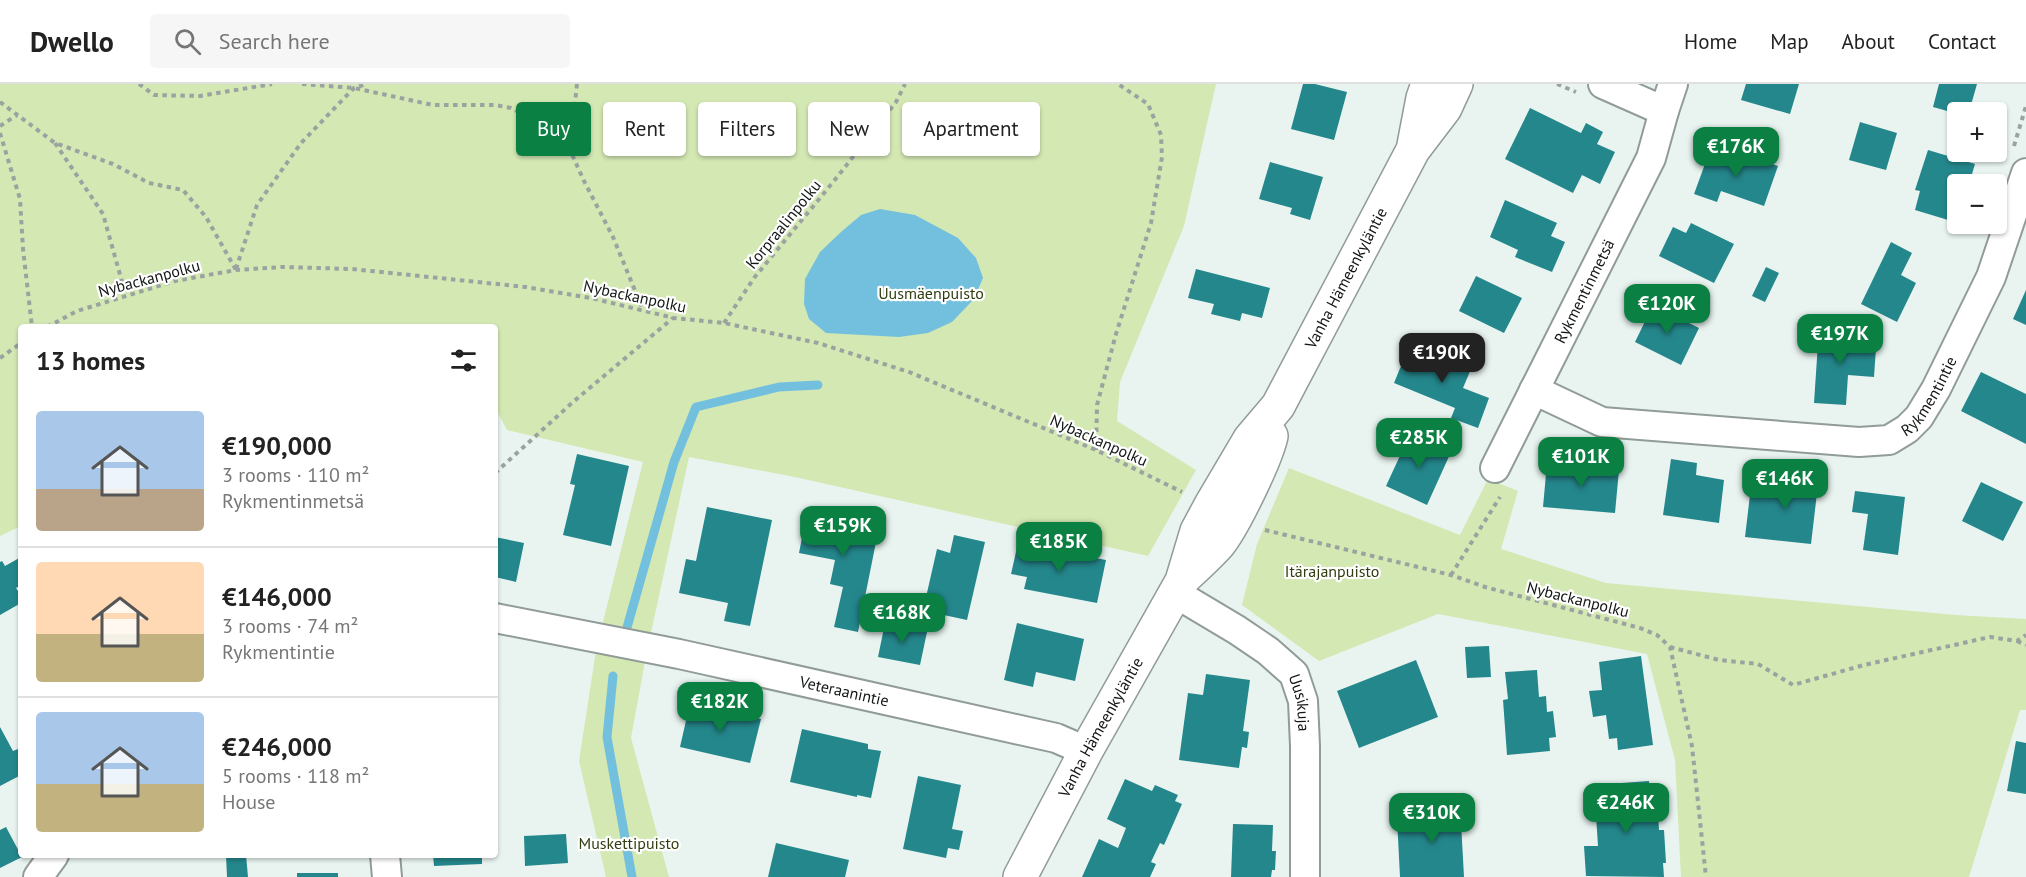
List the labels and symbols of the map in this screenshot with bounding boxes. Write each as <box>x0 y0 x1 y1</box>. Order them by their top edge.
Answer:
pin: €176K <box>1694 127 1778 178</box>
street label: Korpraalinpolku <box>741 175 825 273</box>
street label: Vanha Hämeenkyläntie <box>1300 204 1391 353</box>
street label: Rykmentinmetsä <box>1549 236 1619 346</box>
street label: Nybackanpolku <box>96 255 202 301</box>
street label: Nybackanpolku <box>582 275 688 317</box>
park label: Uusmäenpuisto <box>878 283 984 303</box>
pin: €120K <box>1625 284 1709 335</box>
pin: €197K <box>1798 314 1882 365</box>
pin: €190K <box>1400 333 1484 384</box>
street label: Rykmentintie <box>1897 353 1961 440</box>
street label: Nybackanpolku <box>1047 410 1151 470</box>
pin: €285K <box>1377 418 1461 469</box>
pin: €101K <box>1539 437 1623 488</box>
pin: €146K <box>1743 459 1827 510</box>
pin: €159K <box>801 506 885 557</box>
pin: €185K <box>1017 522 1101 573</box>
park label: Itärajanpuisto <box>1285 561 1379 581</box>
street label: Nybackanpolku <box>1525 577 1631 621</box>
pin: €168K <box>860 593 944 644</box>
street label: Vanha Hämeenkyläntie <box>1053 654 1147 801</box>
street label: Veteraanintie <box>797 671 891 710</box>
street label: Uusikuja <box>1285 671 1314 732</box>
pin: €182K <box>678 682 762 733</box>
pin: €246K <box>1584 783 1668 834</box>
pin: €310K <box>1390 793 1474 844</box>
park label: Muskettipuisto <box>579 833 679 853</box>

